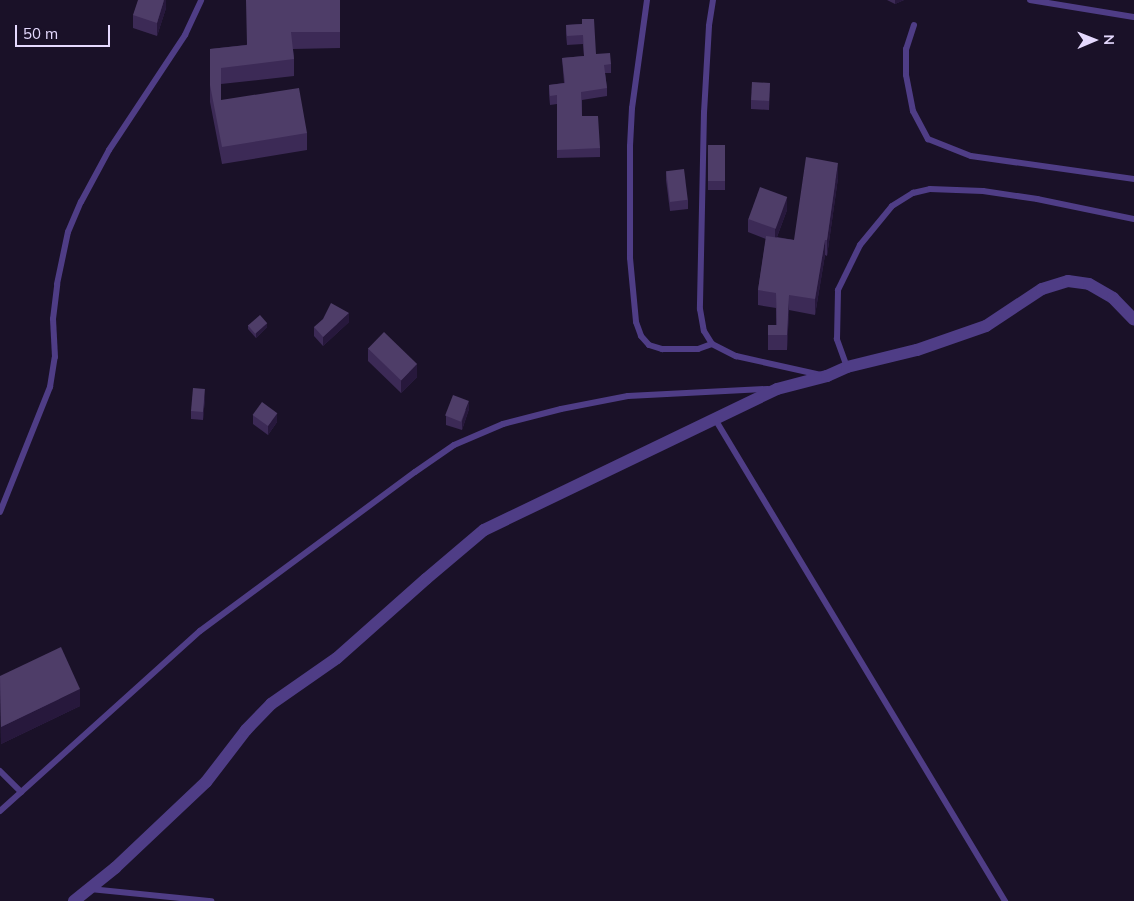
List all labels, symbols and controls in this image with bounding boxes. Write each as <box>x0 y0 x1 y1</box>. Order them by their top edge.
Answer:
scale bar <box>18 15 112 47</box>
north arrow <box>1069 15 1119 65</box>
text: 50 m <box>23 24 58 43</box>
text: N <box>1100 34 1118 45</box>

